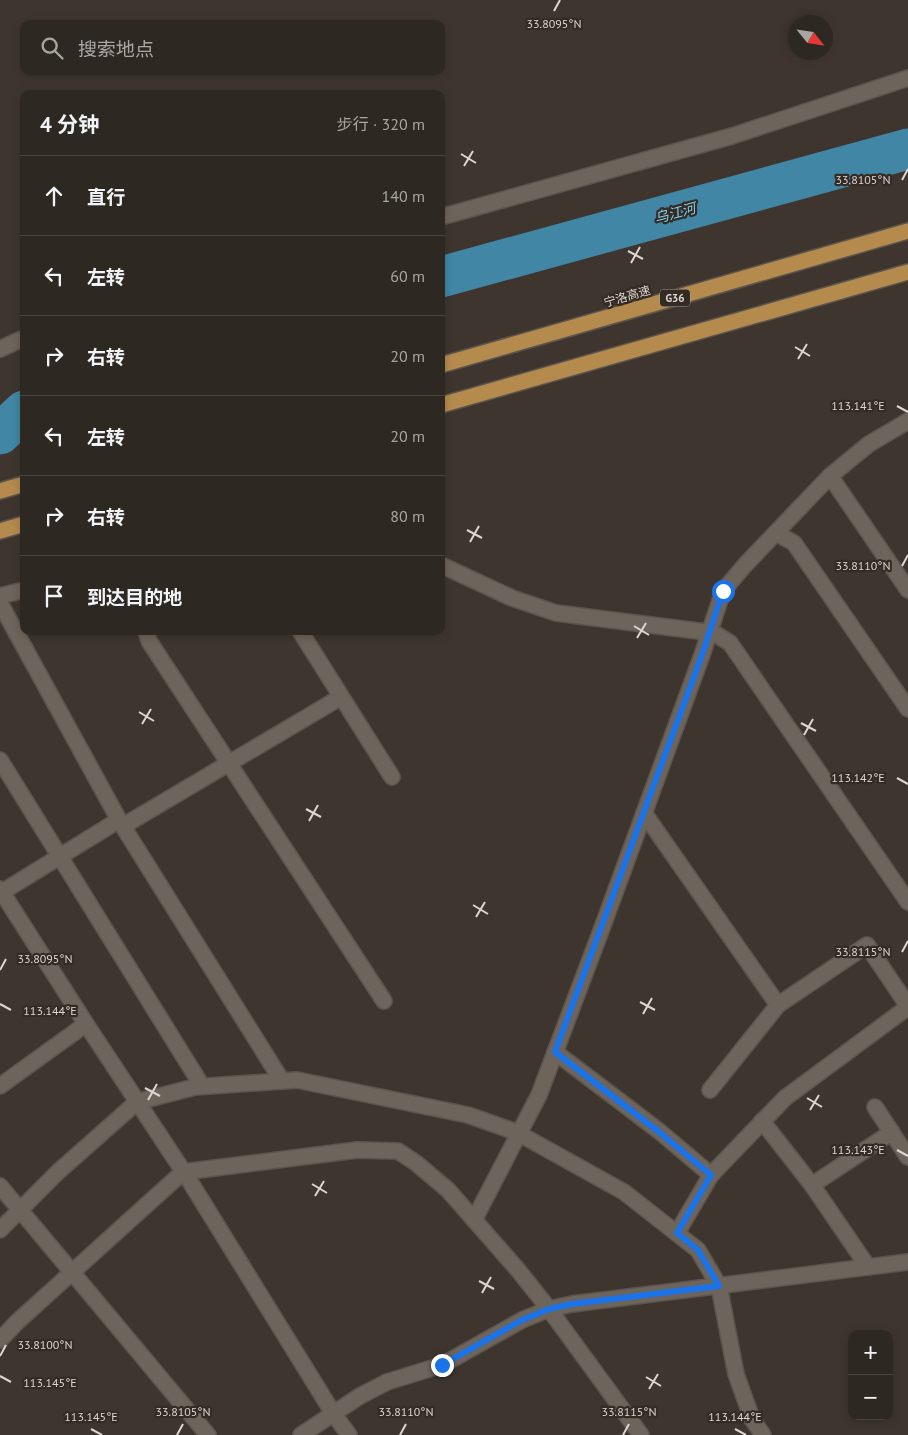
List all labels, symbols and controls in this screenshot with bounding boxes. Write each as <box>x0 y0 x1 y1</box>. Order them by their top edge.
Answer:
north arrow <box>788 15 833 60</box>
text: 33.8095°N <box>527 16 581 31</box>
search box <box>20 20 445 75</box>
icon: search <box>38 34 66 62</box>
text: 搜索地点 <box>78 37 154 61</box>
text: 4 分钟 <box>40 111 99 138</box>
text: 步行 · 320 m <box>337 114 425 134</box>
text: 33.8105°N <box>836 172 890 187</box>
icon: ahead <box>40 182 68 210</box>
text: 直行 <box>87 185 125 209</box>
text: 140 m <box>382 186 425 206</box>
water label: 乌江河 <box>652 198 701 227</box>
icon: left <box>40 262 68 290</box>
text: 左转 <box>87 265 125 289</box>
text: 60 m <box>390 266 425 286</box>
street label: 宁洛高速 <box>602 282 652 310</box>
road number: G36 <box>660 290 690 306</box>
icon: right <box>40 342 68 370</box>
text: 右转 <box>87 345 125 369</box>
text: 20 m <box>390 346 425 366</box>
text: 113.141°E <box>831 398 885 413</box>
icon: left <box>40 422 68 450</box>
text: 左转 <box>87 425 125 449</box>
text: 20 m <box>390 426 425 446</box>
icon: right <box>40 502 68 530</box>
text: 右转 <box>87 505 125 529</box>
text: 80 m <box>390 506 425 526</box>
text: 33.8110°N <box>836 558 890 573</box>
route start <box>712 580 735 603</box>
icon: arrive <box>40 582 68 610</box>
text: 到达目的地 <box>87 585 182 609</box>
text: 113.142°E <box>831 770 885 785</box>
text: 33.8115°N <box>836 944 890 959</box>
text: 33.8095°N <box>18 951 72 966</box>
text: 113.144°E <box>23 1003 77 1018</box>
text: 113.143°E <box>831 1142 885 1157</box>
map controls <box>848 1330 893 1420</box>
button: + <box>848 1330 893 1375</box>
text: 33.8100°N <box>18 1337 72 1352</box>
route end <box>431 1354 454 1377</box>
text: 113.145°E <box>23 1375 77 1390</box>
button: − <box>848 1375 893 1420</box>
text: 33.8105°N <box>156 1404 210 1419</box>
text: 33.8110°N <box>379 1404 433 1419</box>
text: 33.8115°N <box>602 1404 656 1419</box>
text: 113.145°E <box>64 1409 118 1424</box>
text: 113.144°E <box>708 1409 762 1424</box>

